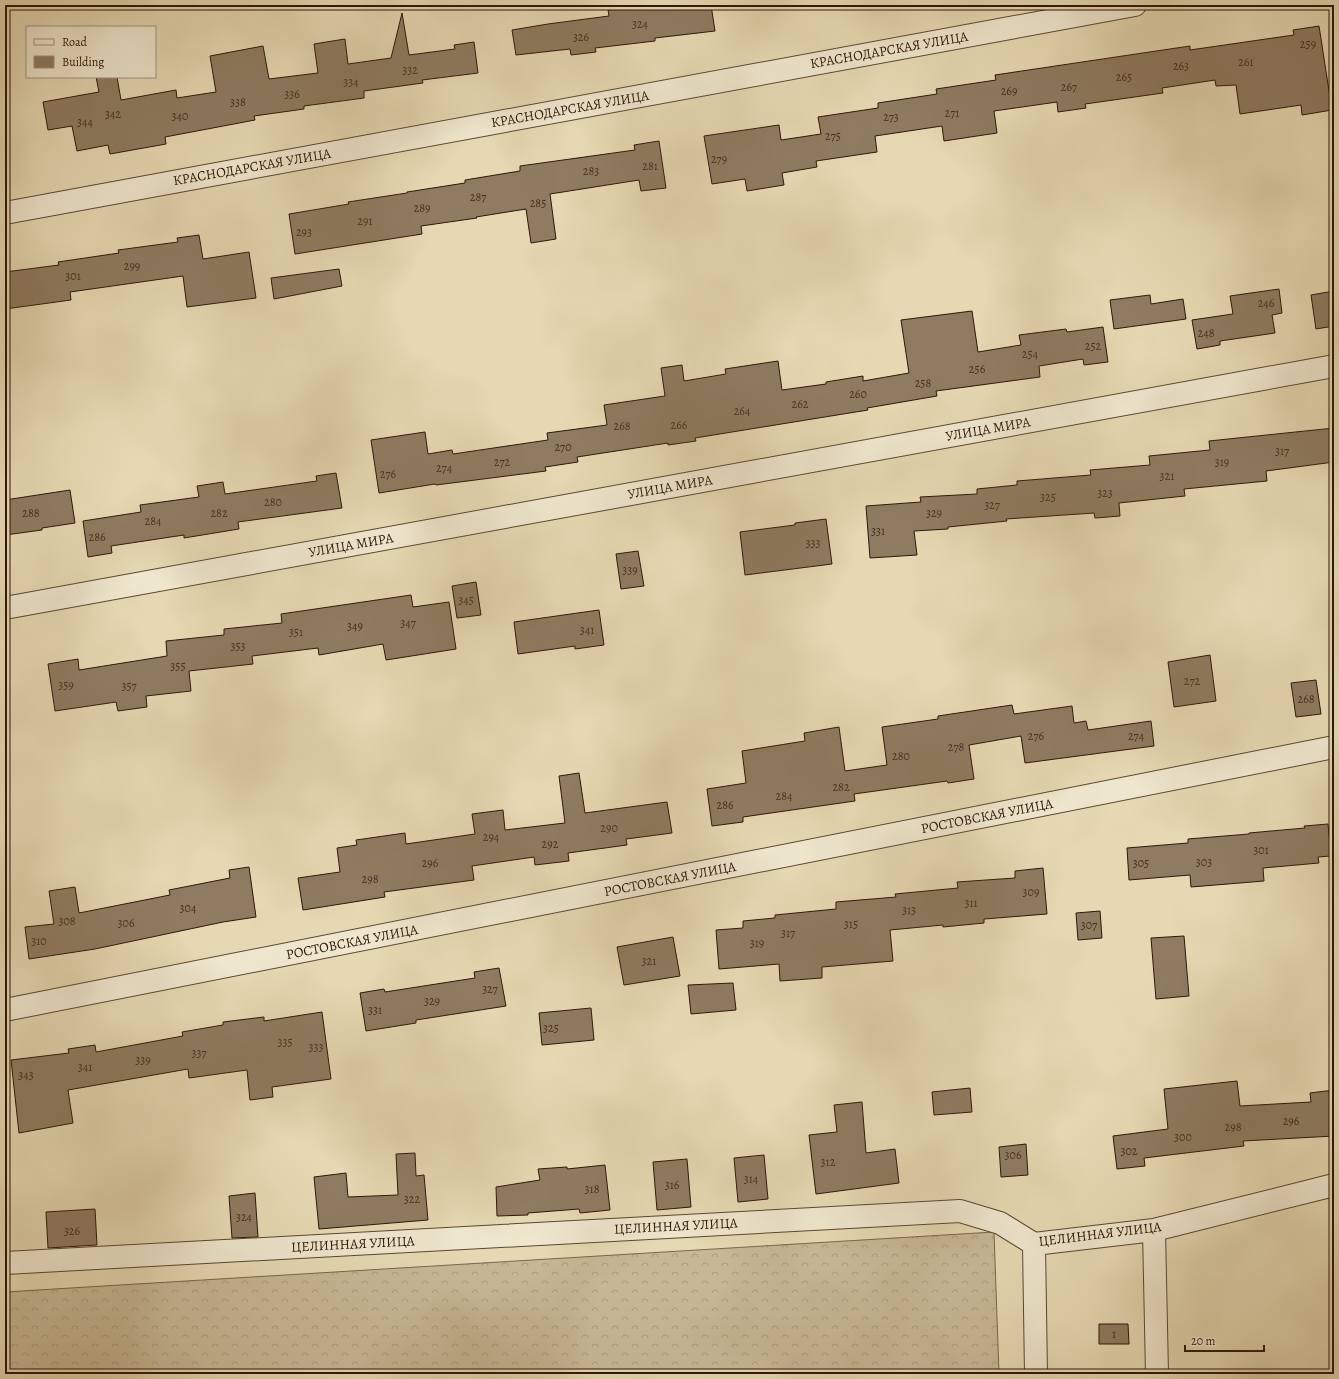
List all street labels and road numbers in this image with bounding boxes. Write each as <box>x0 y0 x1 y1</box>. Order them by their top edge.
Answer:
street label: КРАСНОДАРСКАЯ УЛИЦА <box>809 27 970 73</box>
street label: КРАСНОДАРСКАЯ УЛИЦА <box>490 86 651 132</box>
street label: КРАСНОДАРСКАЯ УЛИЦА <box>172 144 333 190</box>
street label: УЛИЦА МИРА <box>944 412 1033 446</box>
street label: УЛИЦА МИРА <box>626 470 715 504</box>
street label: УЛИЦА МИРА <box>307 528 396 562</box>
street label: РОСТОВСКАЯ УЛИЦА <box>919 794 1055 838</box>
street label: РОСТОВСКАЯ УЛИЦА <box>602 857 738 901</box>
street label: РОСТОВСКАЯ УЛИЦА <box>284 920 420 964</box>
street label: ЦЕЛИННАЯ УЛИЦА <box>614 1213 739 1239</box>
street label: ЦЕЛИННАЯ УЛИЦА <box>1037 1217 1163 1251</box>
street label: ЦЕЛИННАЯ УЛИЦА <box>291 1231 416 1257</box>

